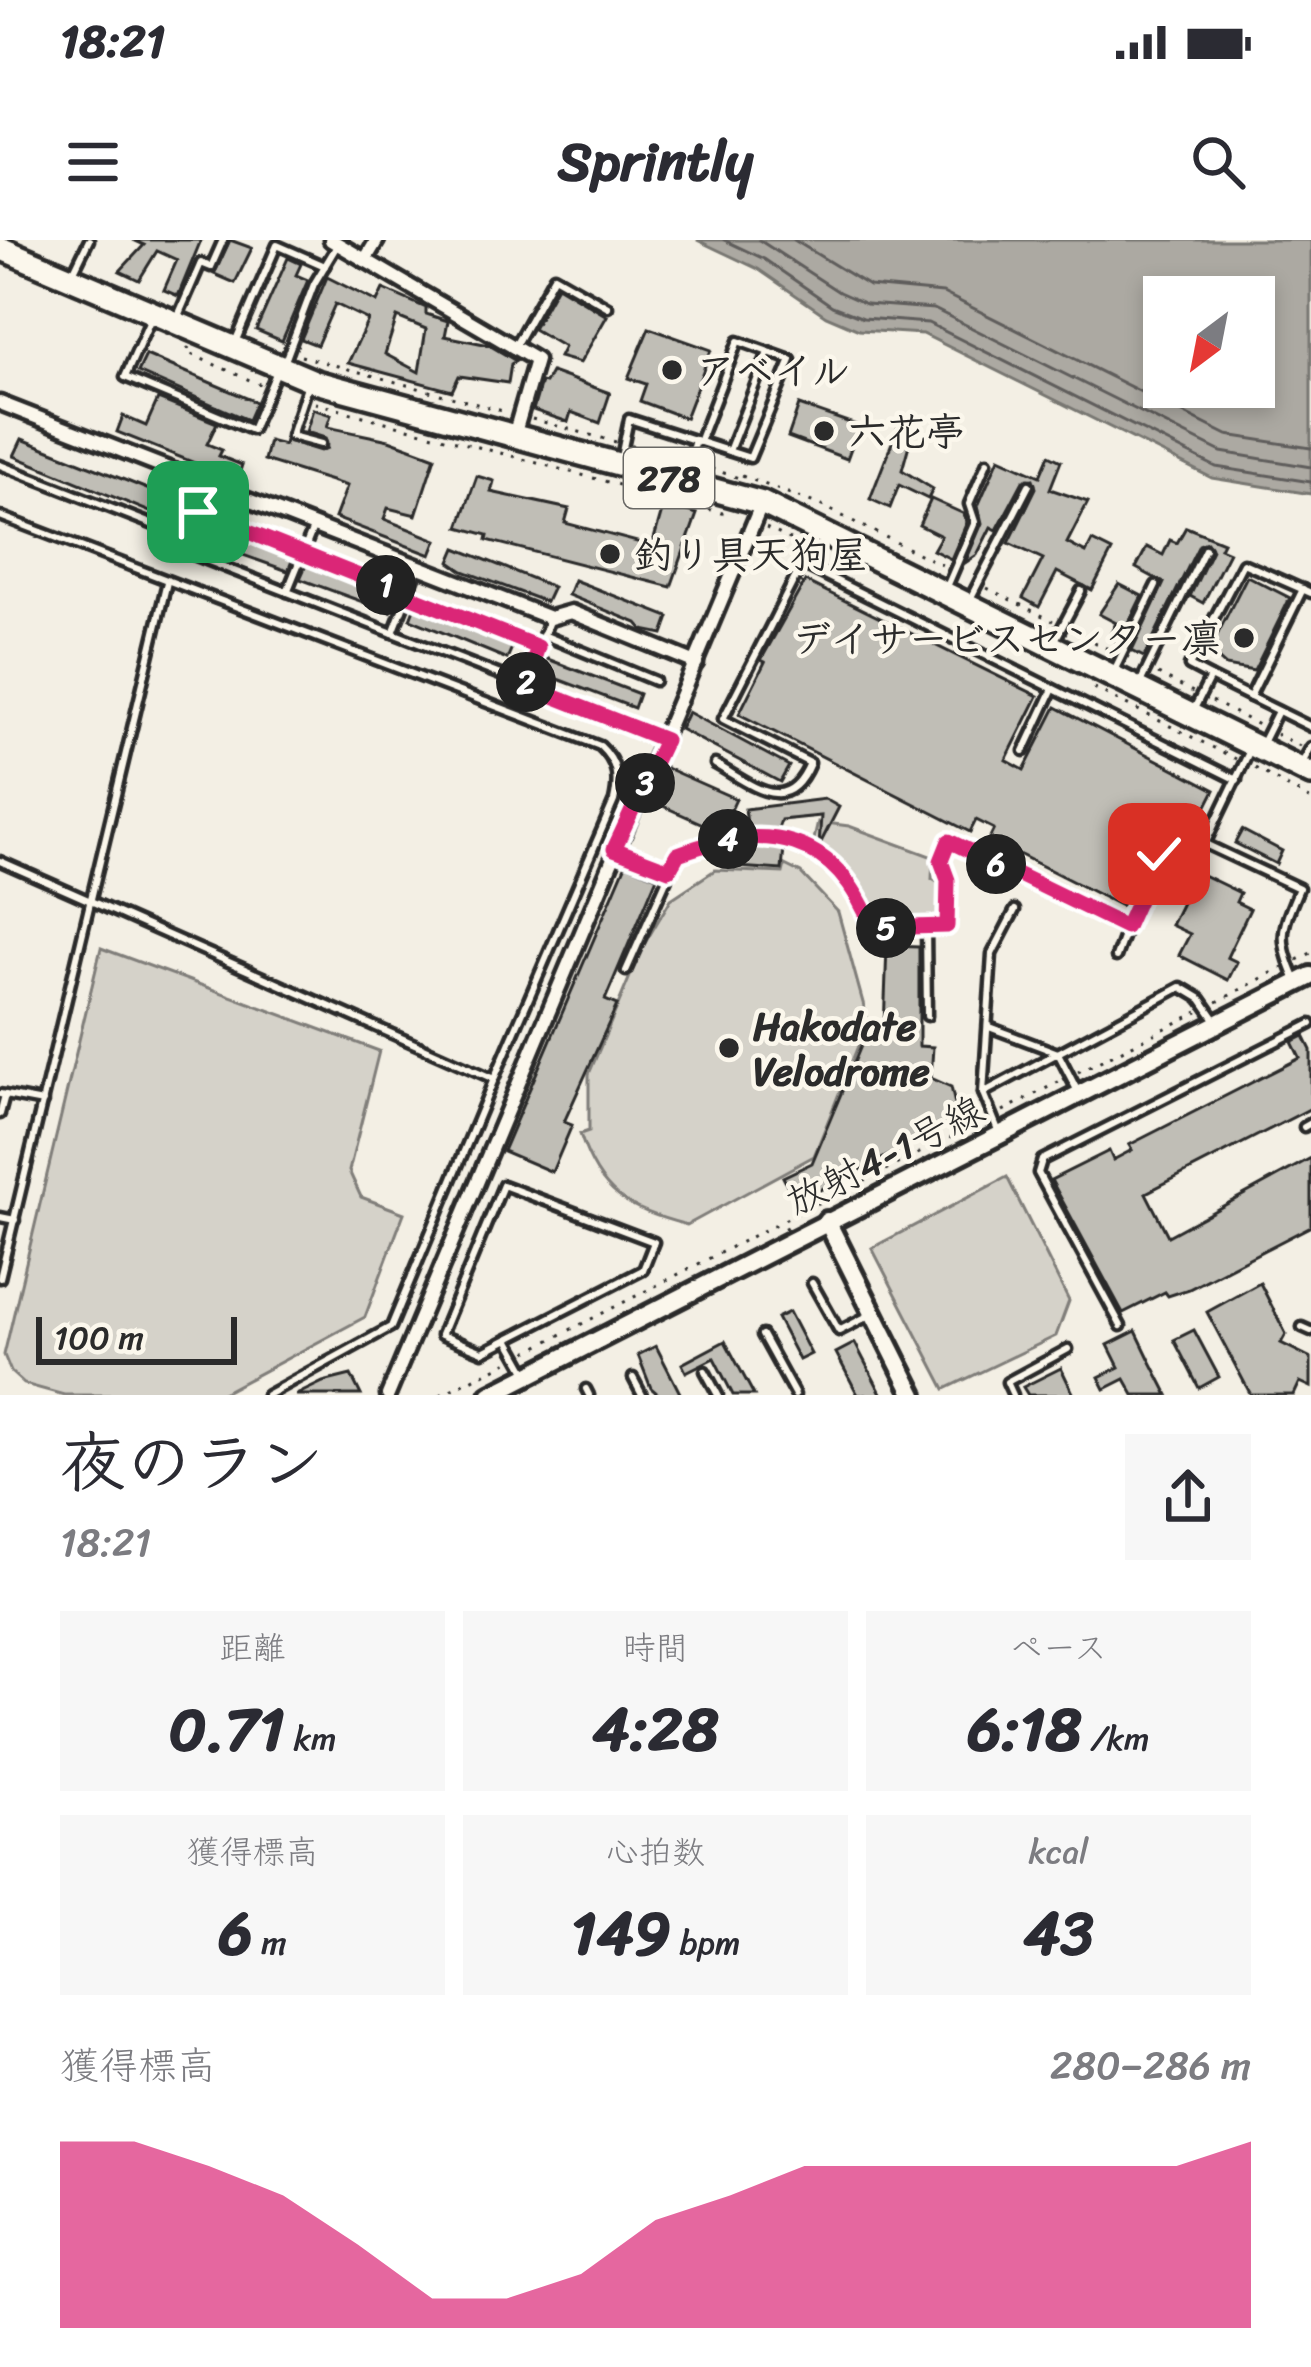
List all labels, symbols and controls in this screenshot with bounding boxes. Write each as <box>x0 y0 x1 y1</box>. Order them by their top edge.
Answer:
text: 18:21 <box>60 2 165 82</box>
text: Sprintly <box>558 114 753 210</box>
icon: menu <box>60 129 126 195</box>
icon: search <box>1185 129 1251 195</box>
north arrow <box>1143 276 1275 408</box>
map controls <box>1143 276 1275 408</box>
place label: アベイル <box>696 336 850 405</box>
marker: アベイル <box>659 357 685 383</box>
place label: 六花亭 <box>848 397 965 466</box>
marker: 六花亭 <box>811 418 837 444</box>
road number: 278 <box>624 448 714 508</box>
pin <box>147 461 249 563</box>
icon: arrive <box>165 479 231 545</box>
place label: 釣り具天狗屋 <box>634 520 868 589</box>
marker: 釣り具天狗屋 <box>597 541 623 567</box>
pin: 1 <box>356 555 416 615</box>
text: 1 <box>379 556 393 614</box>
place label: デイサービスセンター凛 <box>793 604 1220 673</box>
marker: デイサービスセンター凛 <box>1231 625 1257 651</box>
pin: 2 <box>496 652 556 712</box>
text: 2 <box>516 653 536 711</box>
pin: 3 <box>615 753 675 813</box>
text: 3 <box>636 754 654 812</box>
pin <box>1108 803 1210 905</box>
pin: 4 <box>698 809 758 869</box>
text: 4 <box>718 810 738 868</box>
icon: check <box>1126 821 1192 887</box>
pin: 6 <box>966 834 1026 894</box>
text: 6 <box>987 835 1005 893</box>
pin: 5 <box>856 898 916 958</box>
text: 5 <box>876 899 896 957</box>
place label: Hakodate Velodrome <box>753 992 930 1106</box>
marker: Hakodate Velodrome <box>716 1035 742 1061</box>
street label: 放射4-1号線 <box>774 1076 997 1235</box>
text: 100 m <box>54 1309 144 1367</box>
scale bar <box>36 1311 237 1364</box>
text: 夜のラン <box>60 1404 324 1521</box>
button: share <box>1125 1434 1251 1560</box>
text: 18:21 <box>60 1508 151 1577</box>
text: 距離 <box>220 1619 286 1677</box>
text: 時間 <box>623 1619 689 1677</box>
text: ペース <box>1010 1619 1107 1677</box>
text: 0.71 <box>169 1677 285 1783</box>
text: 4:28 <box>592 1677 719 1783</box>
text: 6:18 <box>968 1677 1082 1783</box>
text: km <box>285 1710 336 1768</box>
text: /km <box>1082 1710 1149 1768</box>
text: 獲得標高 <box>187 1823 319 1881</box>
text: 心拍数 <box>606 1823 705 1881</box>
text: kcal <box>1029 1823 1088 1881</box>
text: 6 <box>218 1881 253 1987</box>
text: 149 <box>571 1881 671 1987</box>
text: 43 <box>1023 1881 1094 1987</box>
text: m <box>253 1914 287 1972</box>
text: bpm <box>671 1914 740 1972</box>
text: 獲得標高 <box>60 2031 216 2100</box>
text: 280–286 m <box>1050 2031 1251 2100</box>

